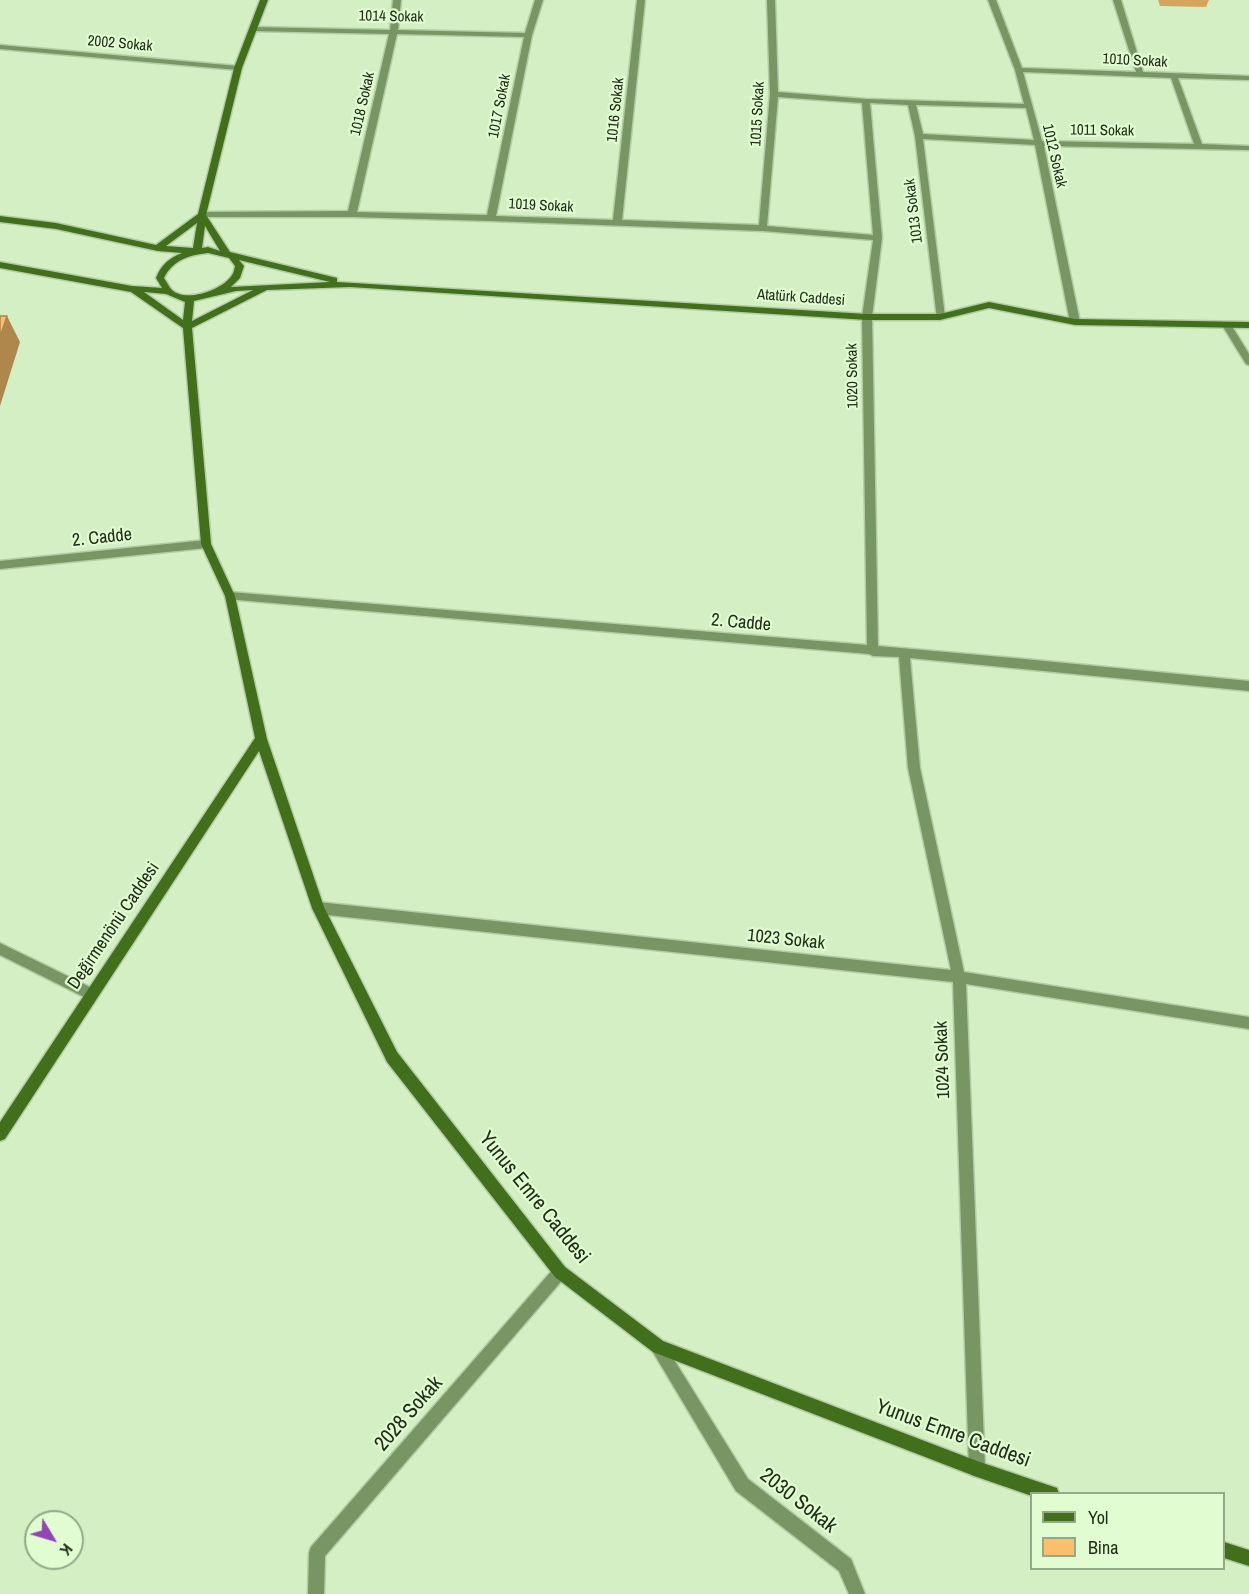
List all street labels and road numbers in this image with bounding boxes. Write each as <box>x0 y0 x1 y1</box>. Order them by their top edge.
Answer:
street label: 1014 Sokak <box>358 7 424 27</box>
street label: 2002 Sokak <box>87 32 153 56</box>
street label: 1010 Sokak <box>1102 50 1168 72</box>
street label: 1018 Sokak <box>347 70 379 138</box>
street label: 1017 Sokak <box>485 72 515 140</box>
street label: 1016 Sokak <box>604 77 628 143</box>
street label: 1015 Sokak <box>747 81 769 147</box>
street label: 1011 Sokak <box>1070 121 1134 141</box>
street label: 1012 Sokak <box>1038 122 1070 190</box>
street label: 1013 Sokak <box>901 178 927 244</box>
street label: 1019 Sokak <box>508 195 574 217</box>
street label: Atatürk Caddesi <box>756 286 846 310</box>
street label: 1020 Sokak <box>843 343 863 409</box>
street label: 2. Cadde <box>71 524 133 552</box>
street label: 2. Cadde <box>710 610 772 636</box>
street label: Değirmenönü Caddesi <box>64 858 164 994</box>
street label: 1023 Sokak <box>746 925 826 955</box>
street label: 1024 Sokak <box>931 1021 955 1099</box>
street label: Yunus Emre Caddesi <box>473 1127 595 1269</box>
street label: 2028 Sokak <box>370 1371 448 1457</box>
street label: Yunus Emre Caddesi <box>872 1394 1034 1474</box>
street label: 2030 Sokak <box>754 1463 842 1539</box>

